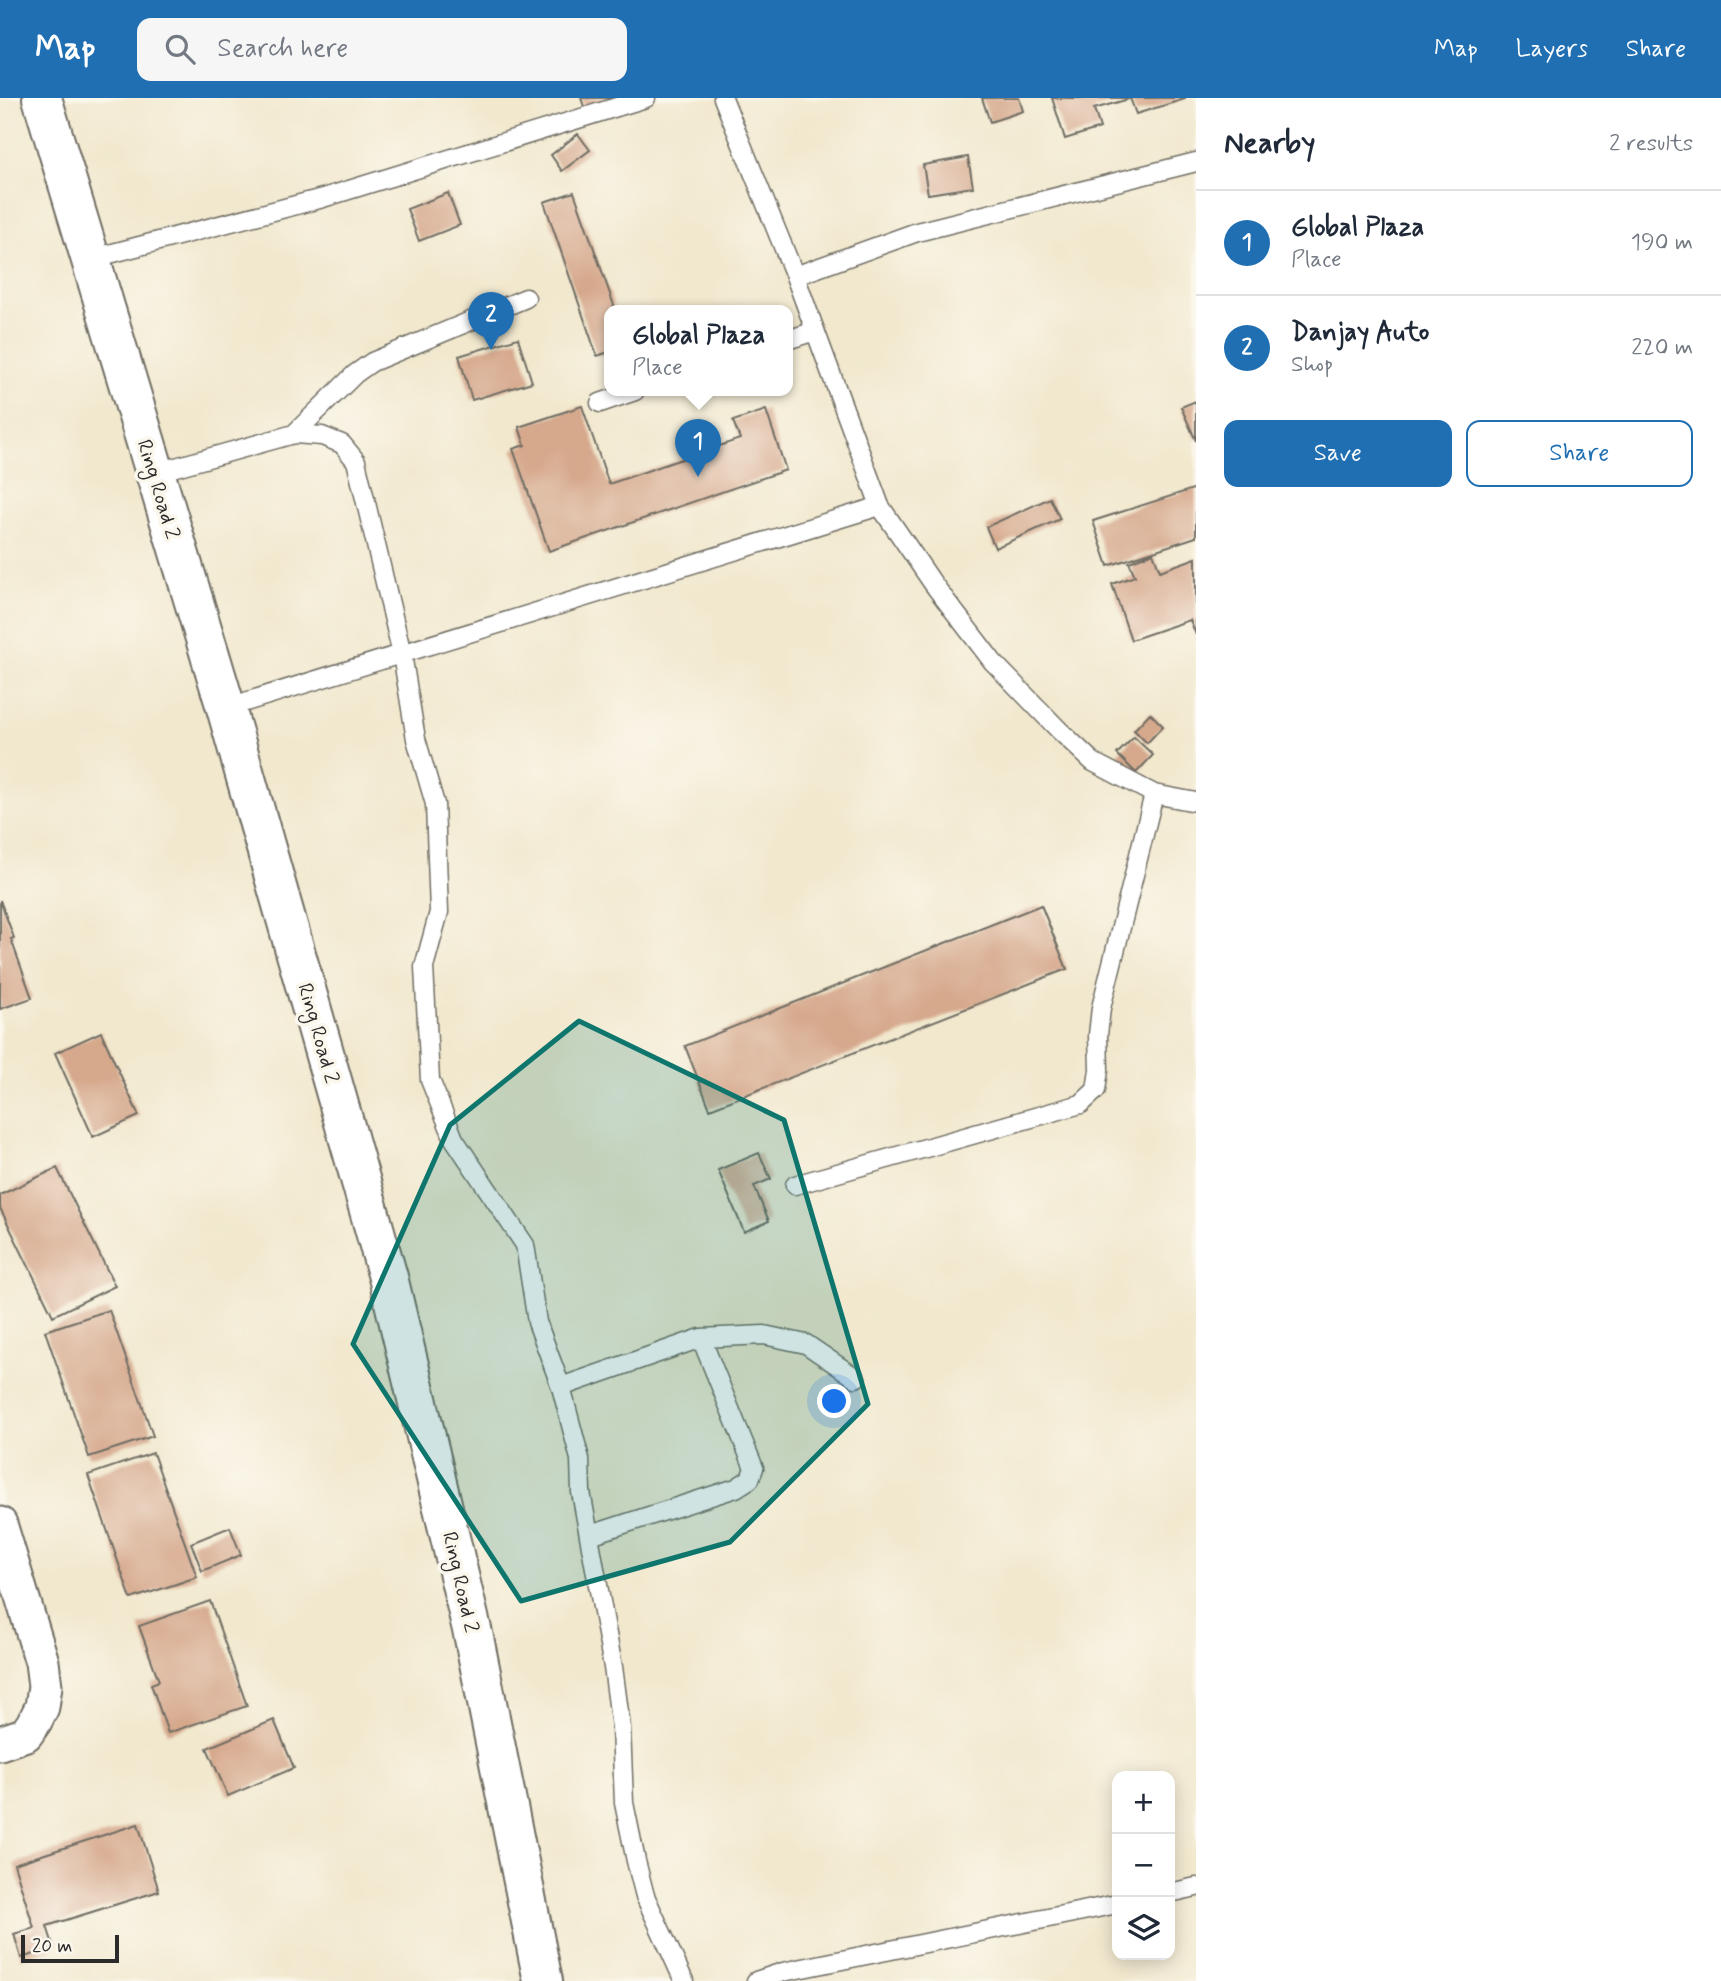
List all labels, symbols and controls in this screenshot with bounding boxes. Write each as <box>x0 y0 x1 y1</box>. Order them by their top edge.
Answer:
search box <box>137 18 627 81</box>
text: Map <box>35 27 95 71</box>
icon: search <box>161 30 199 68</box>
text: Search here <box>217 32 348 66</box>
text: Map <box>1434 34 1478 65</box>
text: Layers <box>1516 34 1588 65</box>
text: Share <box>1626 34 1686 65</box>
text: Nearby <box>1224 124 1315 163</box>
text: 2 results <box>1609 129 1693 159</box>
text: Global Plaza <box>1291 211 1424 245</box>
text: 1 <box>1242 228 1252 258</box>
text: 190 m <box>1631 228 1693 258</box>
text: Place <box>1291 245 1342 275</box>
pin: 2 <box>468 292 514 350</box>
popup <box>604 305 793 396</box>
text: Danjay Auto <box>1291 316 1429 350</box>
text: Global Plaza <box>632 319 765 353</box>
text: 2 <box>1241 333 1253 363</box>
text: 220 m <box>1631 333 1693 363</box>
text: Shop <box>1291 350 1333 380</box>
text: Place <box>632 353 683 383</box>
pin: 1 <box>675 419 721 477</box>
button: Save <box>1224 420 1452 487</box>
button: Share <box>1466 420 1693 487</box>
street label: Ring Road 2 <box>129 436 186 543</box>
street label: Ring Road 2 <box>289 980 346 1087</box>
your location <box>817 1384 851 1418</box>
street label: Ring Road 2 <box>434 1529 485 1636</box>
map controls <box>1112 1771 1175 1960</box>
button: + <box>1112 1771 1175 1834</box>
button: − <box>1112 1834 1175 1897</box>
button: layers <box>1112 1897 1175 1960</box>
scale bar <box>21 1932 119 1964</box>
text: 20 m <box>32 1934 72 1959</box>

